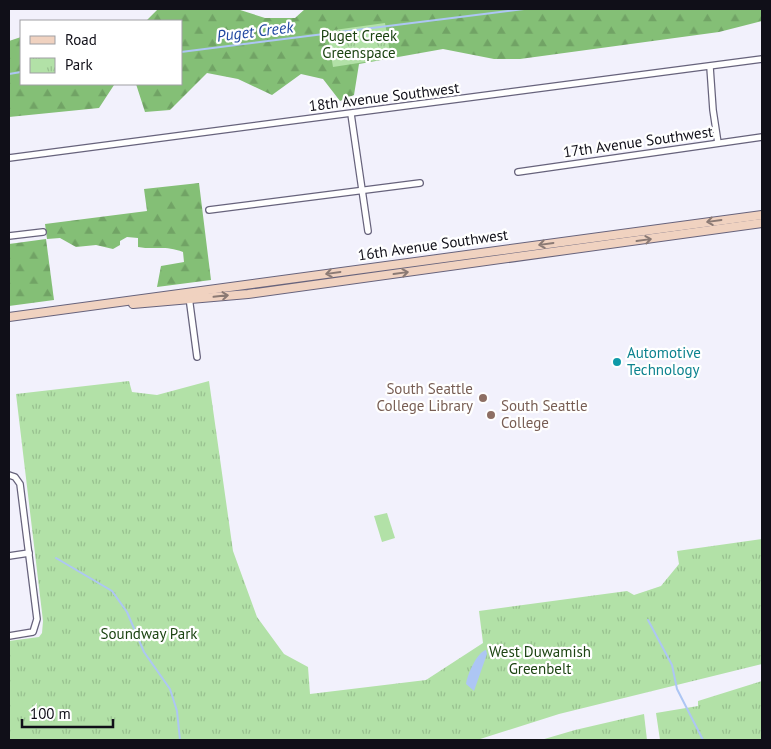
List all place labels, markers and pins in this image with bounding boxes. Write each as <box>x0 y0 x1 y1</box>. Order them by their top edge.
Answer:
place label: Automotive Technology <box>627 343 701 379</box>
marker: Automotive Technology <box>611 356 623 368</box>
place label: South Seattle College Library <box>377 379 473 415</box>
marker: South Seattle College Library <box>477 392 489 404</box>
place label: South Seattle College <box>501 396 588 432</box>
marker: South Seattle College <box>485 409 497 421</box>

